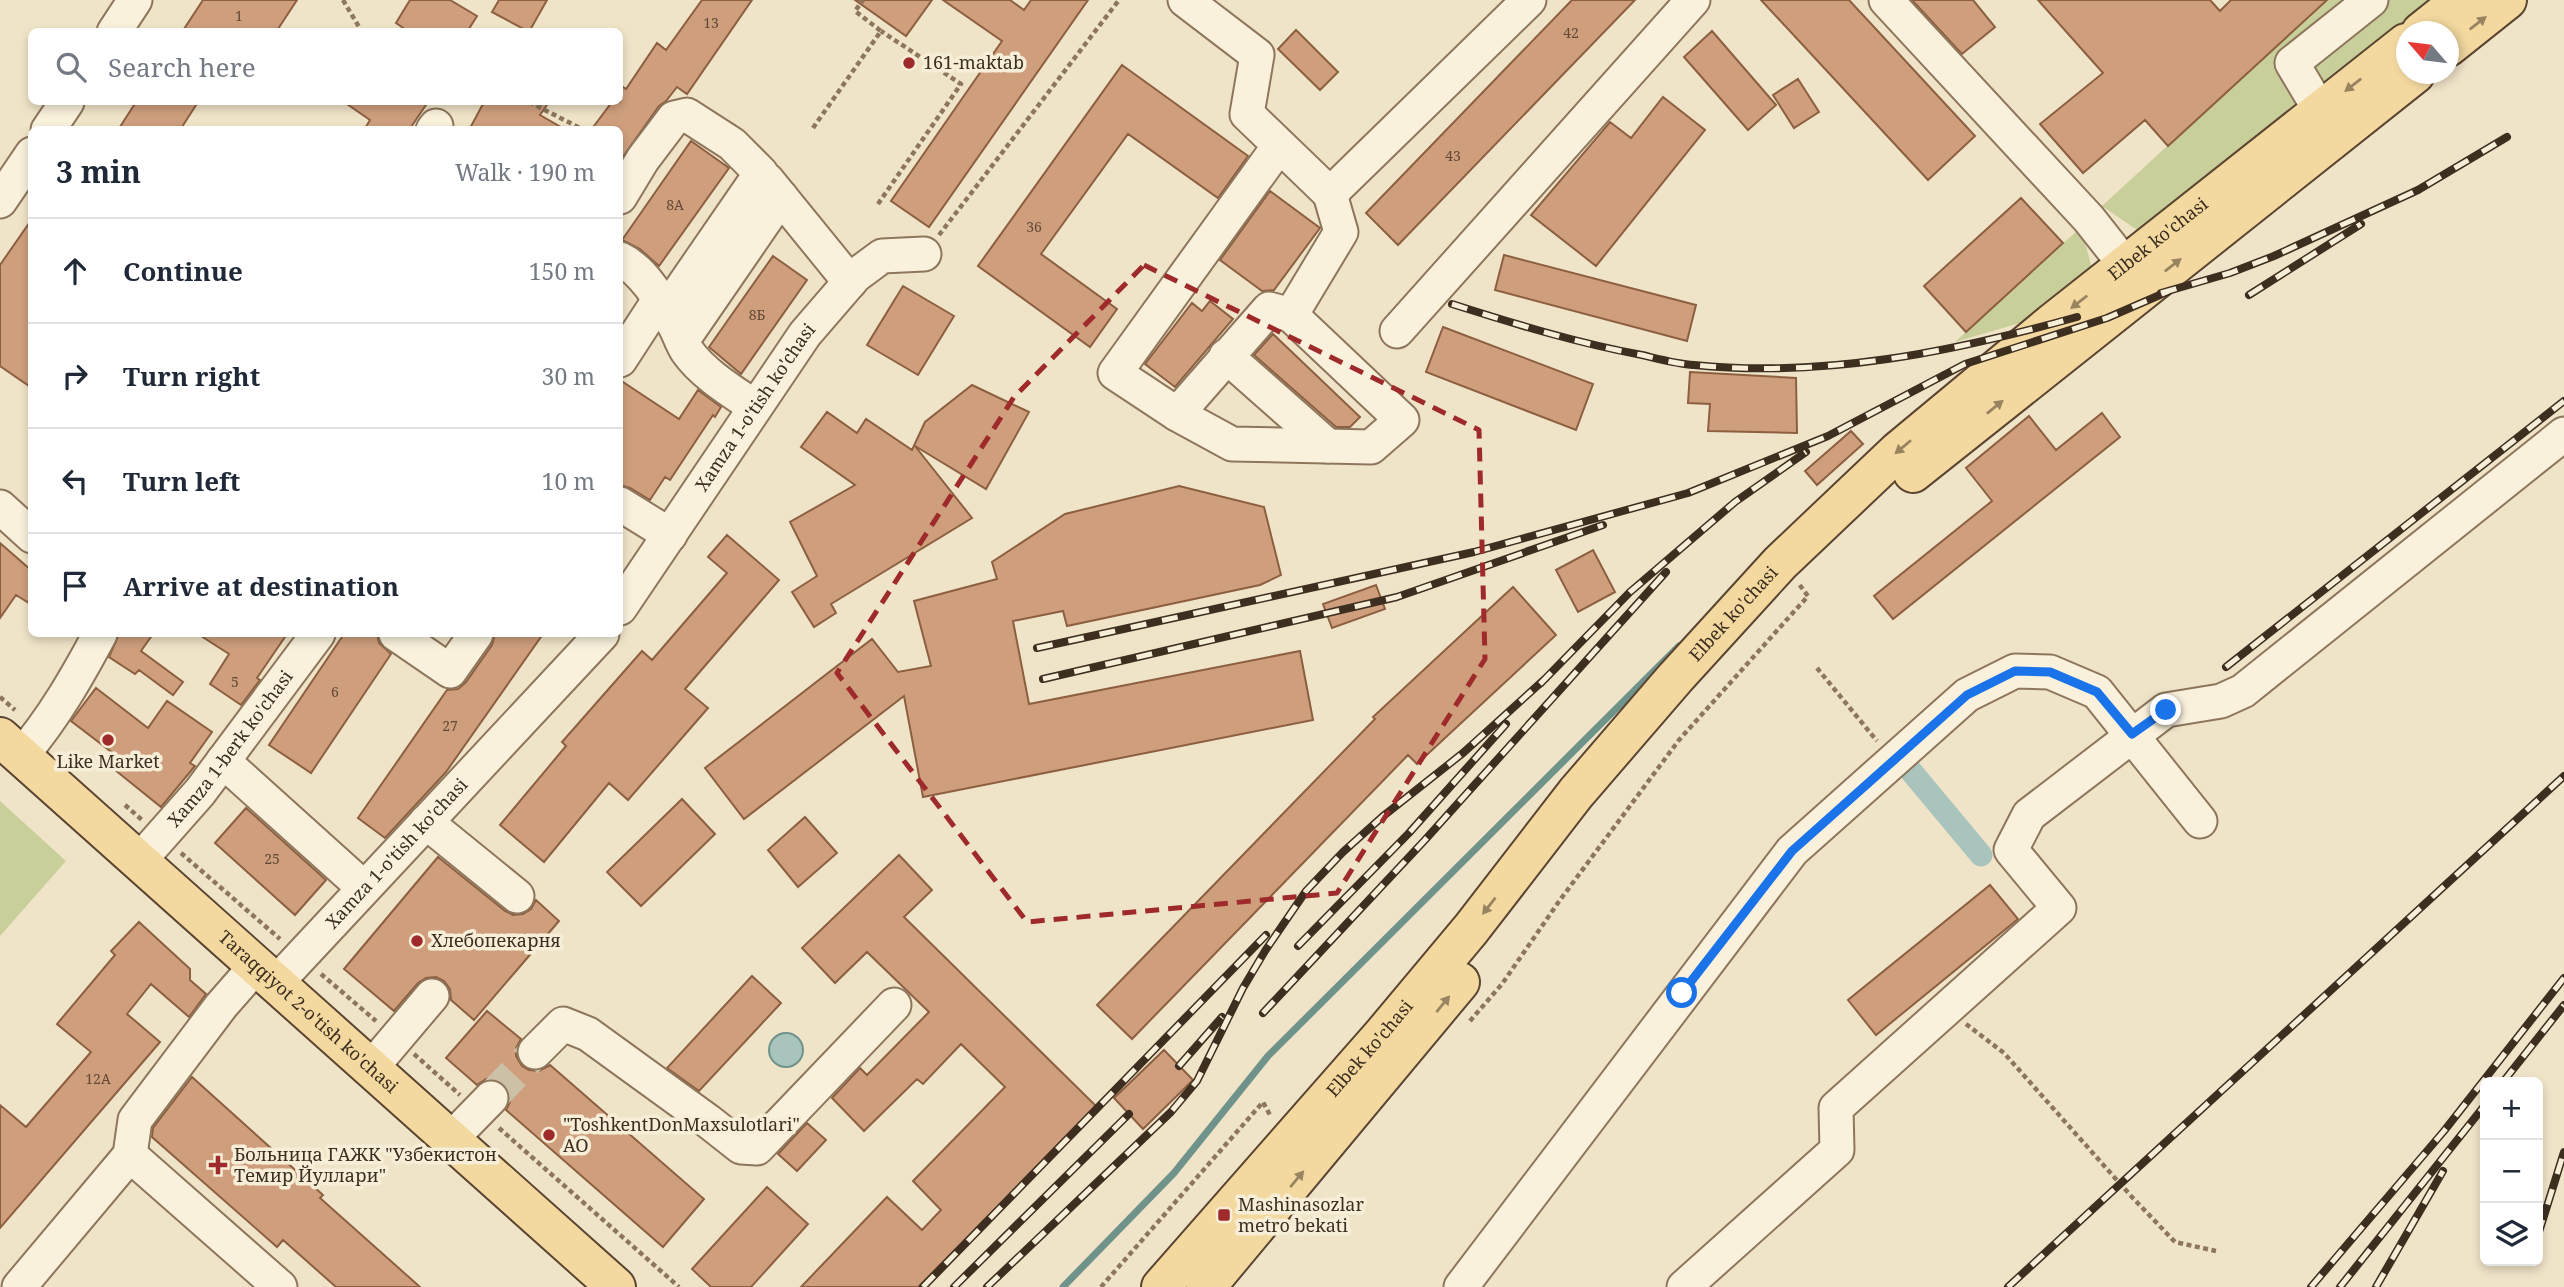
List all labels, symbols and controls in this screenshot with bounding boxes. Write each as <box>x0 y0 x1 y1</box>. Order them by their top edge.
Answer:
house number: 1 <box>235 6 243 25</box>
house number: 13 <box>703 13 719 32</box>
one-way arrow <box>2469 17 2487 31</box>
north arrow <box>2396 21 2459 84</box>
house number: 42 <box>1563 23 1579 42</box>
search box <box>28 28 623 105</box>
icon: search <box>52 48 90 86</box>
text: Search here <box>108 49 256 85</box>
place label: 161-maktab <box>923 50 1024 74</box>
marker: 161-maktab <box>901 55 917 71</box>
one-way arrow <box>2344 77 2362 92</box>
house number: 43 <box>1445 146 1461 165</box>
text: 3 min <box>56 151 141 192</box>
text: Walk · 190 m <box>455 156 595 188</box>
street label: Elbek ko'chasi <box>2103 191 2213 285</box>
house number: 8А <box>666 195 684 214</box>
house number: 36 <box>1026 217 1042 236</box>
icon: ahead <box>56 252 94 290</box>
text: Continue <box>123 253 243 289</box>
text: 150 m <box>529 255 595 287</box>
one-way arrow <box>2164 258 2182 273</box>
one-way arrow <box>2070 295 2088 310</box>
house number: 8Б <box>749 305 765 324</box>
street label: Xamza 1-o'tish ko'chasi <box>689 317 820 496</box>
icon: right <box>56 357 94 395</box>
text: Turn right <box>123 358 260 394</box>
text: 30 m <box>542 360 595 392</box>
one-way arrow <box>1987 400 2004 415</box>
one-way arrow <box>1894 439 1912 455</box>
icon: left <box>56 462 94 500</box>
text: Turn left <box>123 463 240 499</box>
text: 10 m <box>542 465 595 497</box>
street label: Elbek ko'chasi <box>1683 560 1783 666</box>
icon: arrive <box>56 567 94 605</box>
text: Arrive at destination <box>123 568 399 604</box>
street label: Xamza 1-berk ko'chasi <box>162 665 298 831</box>
house number: 5 <box>231 672 239 691</box>
house number: 6 <box>331 682 339 701</box>
route end <box>2150 694 2181 725</box>
house number: 27 <box>442 716 458 735</box>
marker: Like Market <box>100 732 116 748</box>
place label: Like Market <box>56 749 160 773</box>
street label: Xamza 1-o'tish ko'chasi <box>320 772 473 933</box>
house number: 25 <box>264 849 280 868</box>
one-way arrow <box>1481 897 1496 915</box>
street label: Taraqqiyot 2-o'tish ko'chasi <box>214 925 404 1098</box>
place label: Хлебопекарня <box>431 928 561 952</box>
marker: Хлебопекарня <box>409 933 425 949</box>
route start <box>1666 977 1697 1008</box>
street label: Elbek ko'chasi <box>1320 994 1418 1102</box>
one-way arrow <box>1435 995 1450 1012</box>
house number: 12А <box>85 1069 111 1088</box>
map controls <box>2480 1077 2543 1266</box>
button: + <box>2480 1077 2543 1140</box>
place label: "ToshkentDonMaxsulotlari" AO <box>563 1112 800 1157</box>
marker: "ToshkentDonMaxsulotlari" AO <box>541 1127 557 1143</box>
button: − <box>2480 1140 2543 1203</box>
place label: Больница ГАЖК "Узбекистон Темир Йуллари" <box>234 1142 497 1187</box>
marker: Больница ГАЖК "Узбекистон Темир Йуллари" <box>208 1155 228 1175</box>
one-way arrow <box>1289 1170 1304 1187</box>
place label: Mashinasozlar metro bekati <box>1238 1192 1364 1237</box>
button: layers <box>2480 1203 2543 1266</box>
marker: Mashinasozlar metro bekati <box>1216 1207 1232 1223</box>

